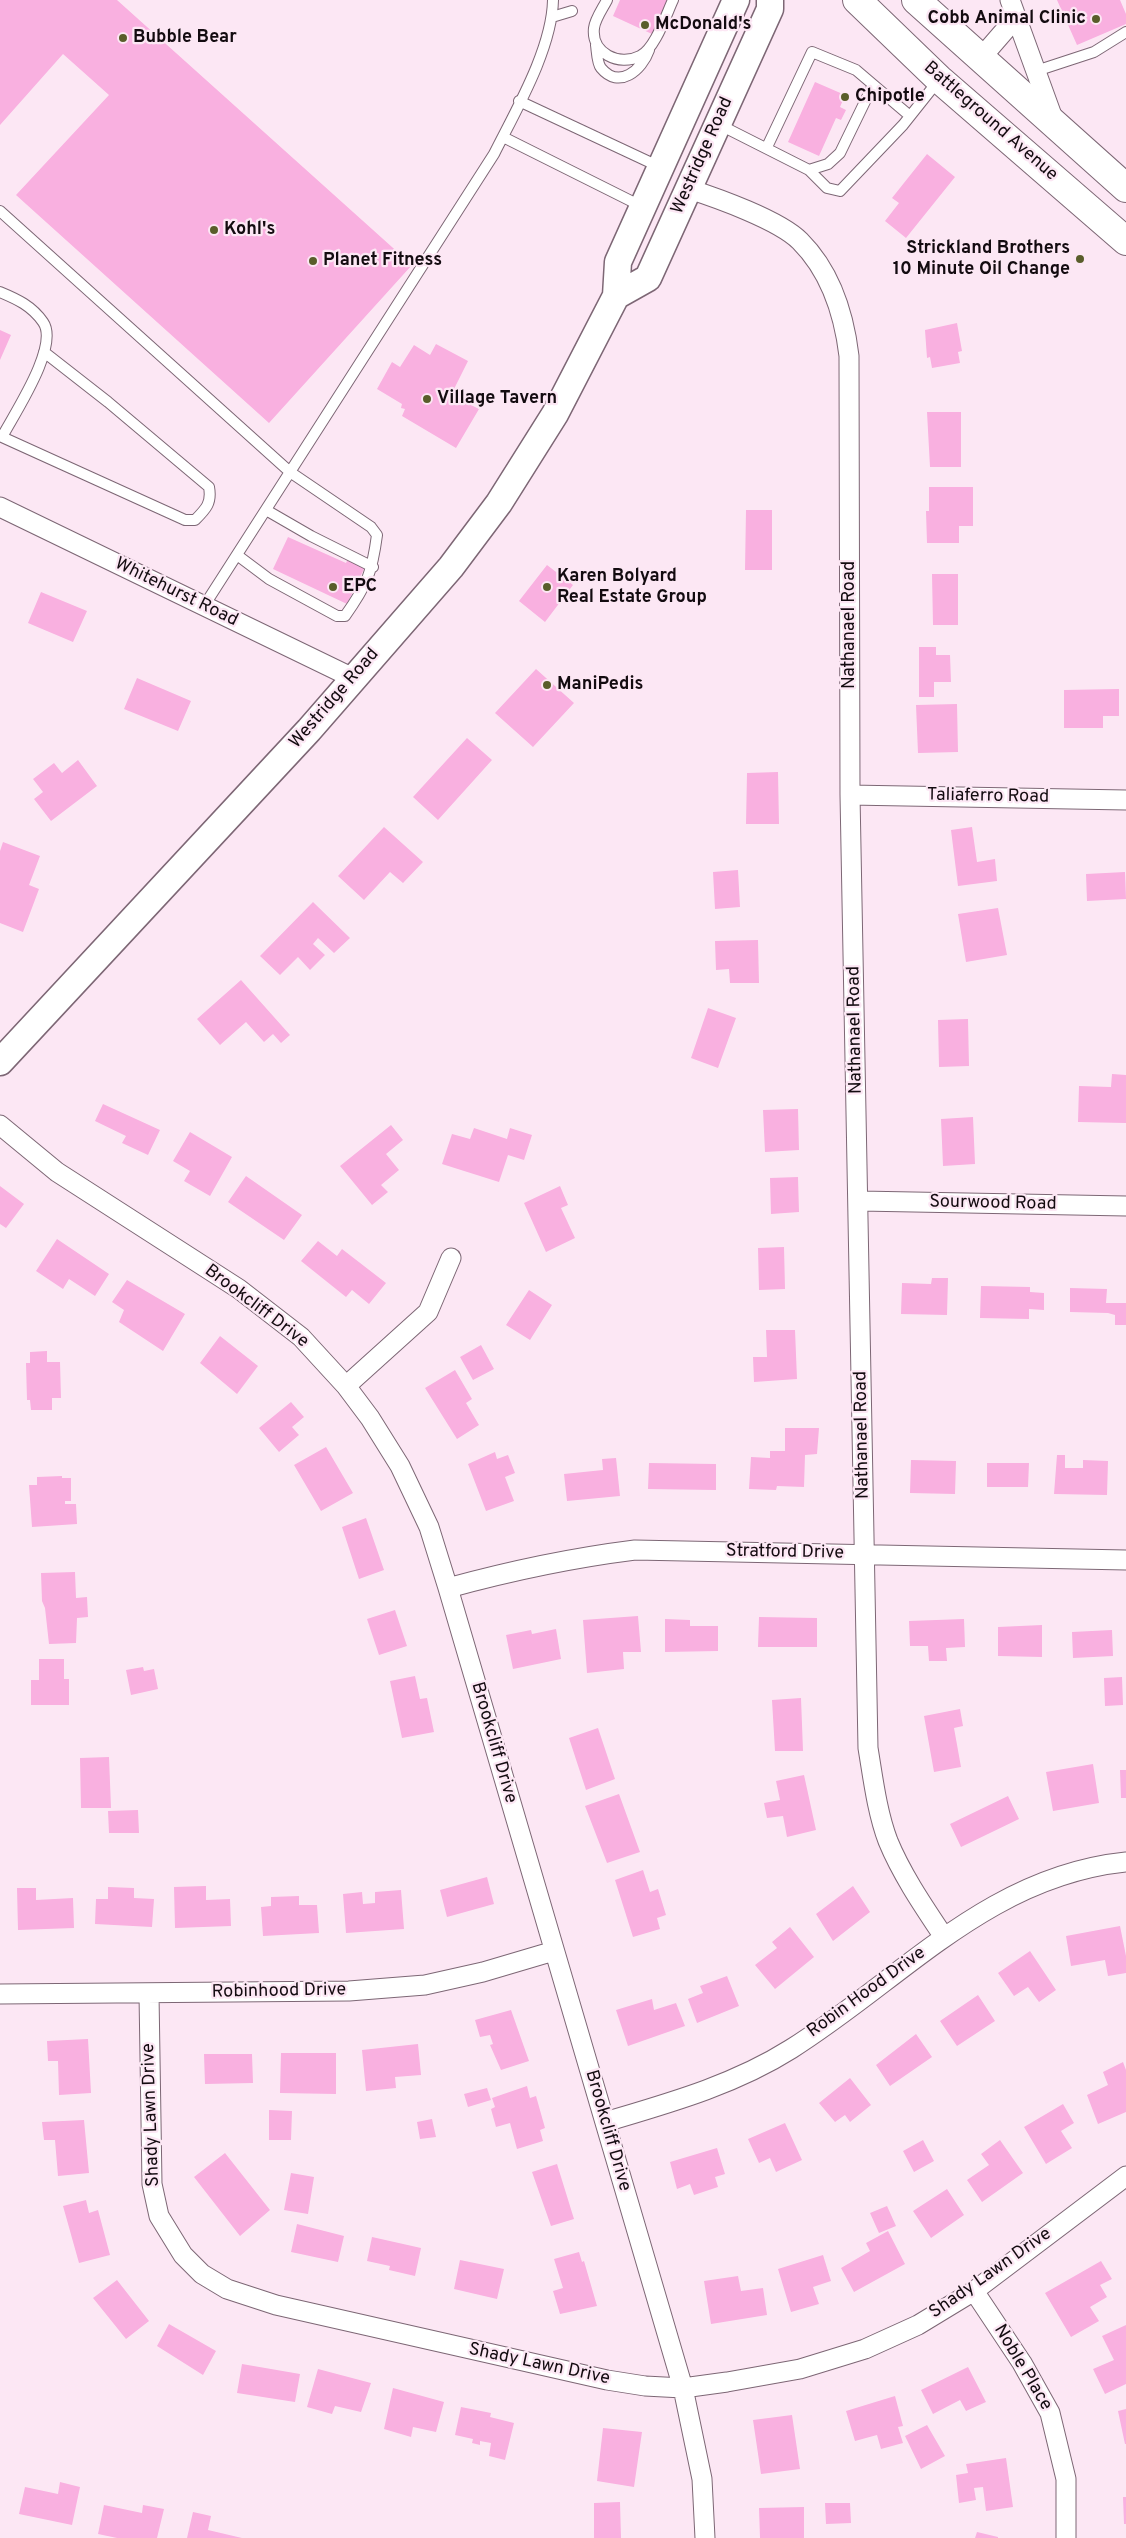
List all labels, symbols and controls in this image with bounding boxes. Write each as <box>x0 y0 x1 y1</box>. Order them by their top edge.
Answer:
place label: Cobb Animal Clinic <box>928 8 1086 30</box>
marker: Cobb Animal Clinic <box>1090 13 1102 25</box>
place label: McDonald's <box>655 14 751 36</box>
marker: McDonald's <box>639 19 651 31</box>
place label: Bubble Bear <box>133 27 237 49</box>
marker: Bubble Bear <box>117 32 129 44</box>
street label: Battleground Avenue <box>918 58 1062 186</box>
place label: Chipotle <box>855 86 925 108</box>
marker: Chipotle <box>839 91 851 103</box>
street label: Westridge Road <box>668 94 738 218</box>
place label: Kohl's <box>224 219 275 241</box>
marker: Kohl's <box>208 224 220 236</box>
place label: Strickland Brothers 10 Minute Oil Change <box>893 238 1070 280</box>
place label: Planet Fitness <box>323 250 442 272</box>
marker: Strickland Brothers 10 Minute Oil Change <box>1074 253 1086 265</box>
marker: Planet Fitness <box>307 255 319 267</box>
place label: Village Tavern <box>437 388 557 410</box>
marker: Village Tavern <box>421 393 433 405</box>
street label: Whitehurst Road <box>111 554 241 632</box>
street label: Nathanael Road <box>839 561 861 689</box>
place label: Karen Bolyard Real Estate Group <box>557 566 707 608</box>
place label: EPC <box>343 576 377 598</box>
marker: EPC <box>327 581 339 593</box>
marker: Karen Bolyard Real Estate Group <box>541 581 553 593</box>
street label: Westridge Road <box>286 644 384 754</box>
place label: ManiPedis <box>557 674 643 696</box>
marker: ManiPedis <box>541 679 553 691</box>
street label: Taliaferro Road <box>927 785 1049 809</box>
street label: Nathanael Road <box>844 966 868 1094</box>
street label: Sourwood Road <box>929 1192 1057 1216</box>
street label: Brookcliff Drive <box>200 1261 312 1353</box>
street label: Nathanael Road <box>851 1371 875 1499</box>
street label: Stratford Drive <box>726 1541 844 1565</box>
street label: Brookcliff Drive <box>465 1680 521 1806</box>
street label: Robin Hood Drive <box>804 1943 930 2043</box>
street label: Robinhood Drive <box>212 1980 346 2004</box>
street label: Shady Lawn Drive <box>139 2043 165 2187</box>
street label: Brookcliff Drive <box>579 2068 635 2194</box>
street label: Shady Lawn Drive <box>926 2224 1056 2324</box>
street label: Noble Place <box>988 2321 1056 2415</box>
street label: Shady Lawn Drive <box>466 2339 612 2391</box>

